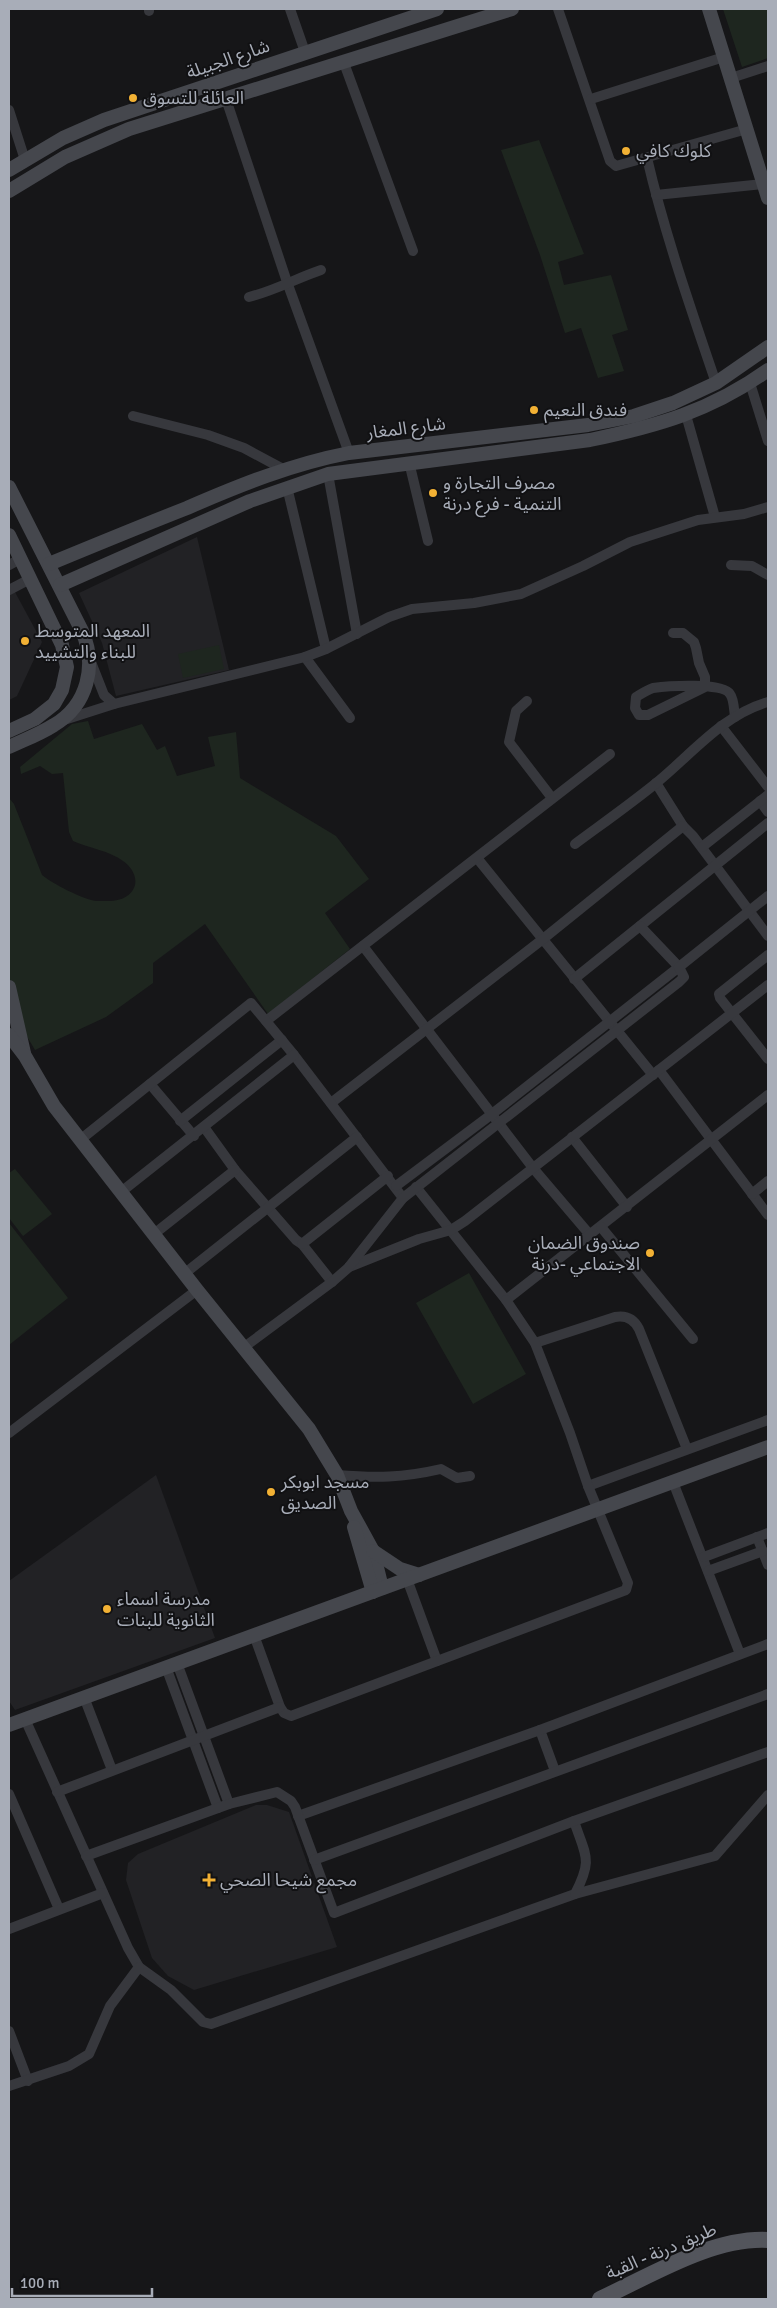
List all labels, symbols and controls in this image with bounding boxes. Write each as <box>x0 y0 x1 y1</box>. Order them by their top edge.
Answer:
street label: شارع الجبيلة <box>184 35 273 86</box>
place label: العائلة للتسوق <box>143 87 244 109</box>
marker: العائلة للتسوق <box>127 92 139 104</box>
place label: كلوك كافي <box>636 140 712 164</box>
marker: كلوك كافي <box>620 145 632 157</box>
place label: فندق النعيم <box>544 399 627 423</box>
marker: فندق النعيم <box>528 404 540 416</box>
street label: شارع المغار <box>364 412 447 447</box>
place label: مصرف التجارة و التنمية - فرع درنة <box>443 472 561 518</box>
marker: مصرف التجارة و التنمية - فرع درنة <box>427 487 439 499</box>
place label: المعهد المتوسط للبناء والتشييد <box>35 620 150 663</box>
marker: المعهد المتوسط للبناء والتشييد <box>19 635 31 647</box>
place label: صندوق الضمان الاجتماعي -درنة <box>528 1232 640 1277</box>
marker: صندوق الضمان الاجتماعي -درنة <box>644 1247 656 1259</box>
place label: مسجد ابوبكر الصديق <box>280 1471 370 1514</box>
marker: مسجد ابوبكر الصديق <box>265 1486 277 1498</box>
place label: مدرسة اسماء الثانوية للبنات <box>117 1588 215 1631</box>
marker: مدرسة اسماء الثانوية للبنات <box>101 1603 113 1615</box>
place label: مجمع شيحا الصحي <box>220 1869 357 1894</box>
marker: مجمع شيحا الصحي <box>202 1873 216 1887</box>
street label: طريق درنة - القبة <box>602 2218 720 2284</box>
scale bar <box>12 2266 152 2298</box>
text: 100 m <box>20 2274 60 2292</box>

